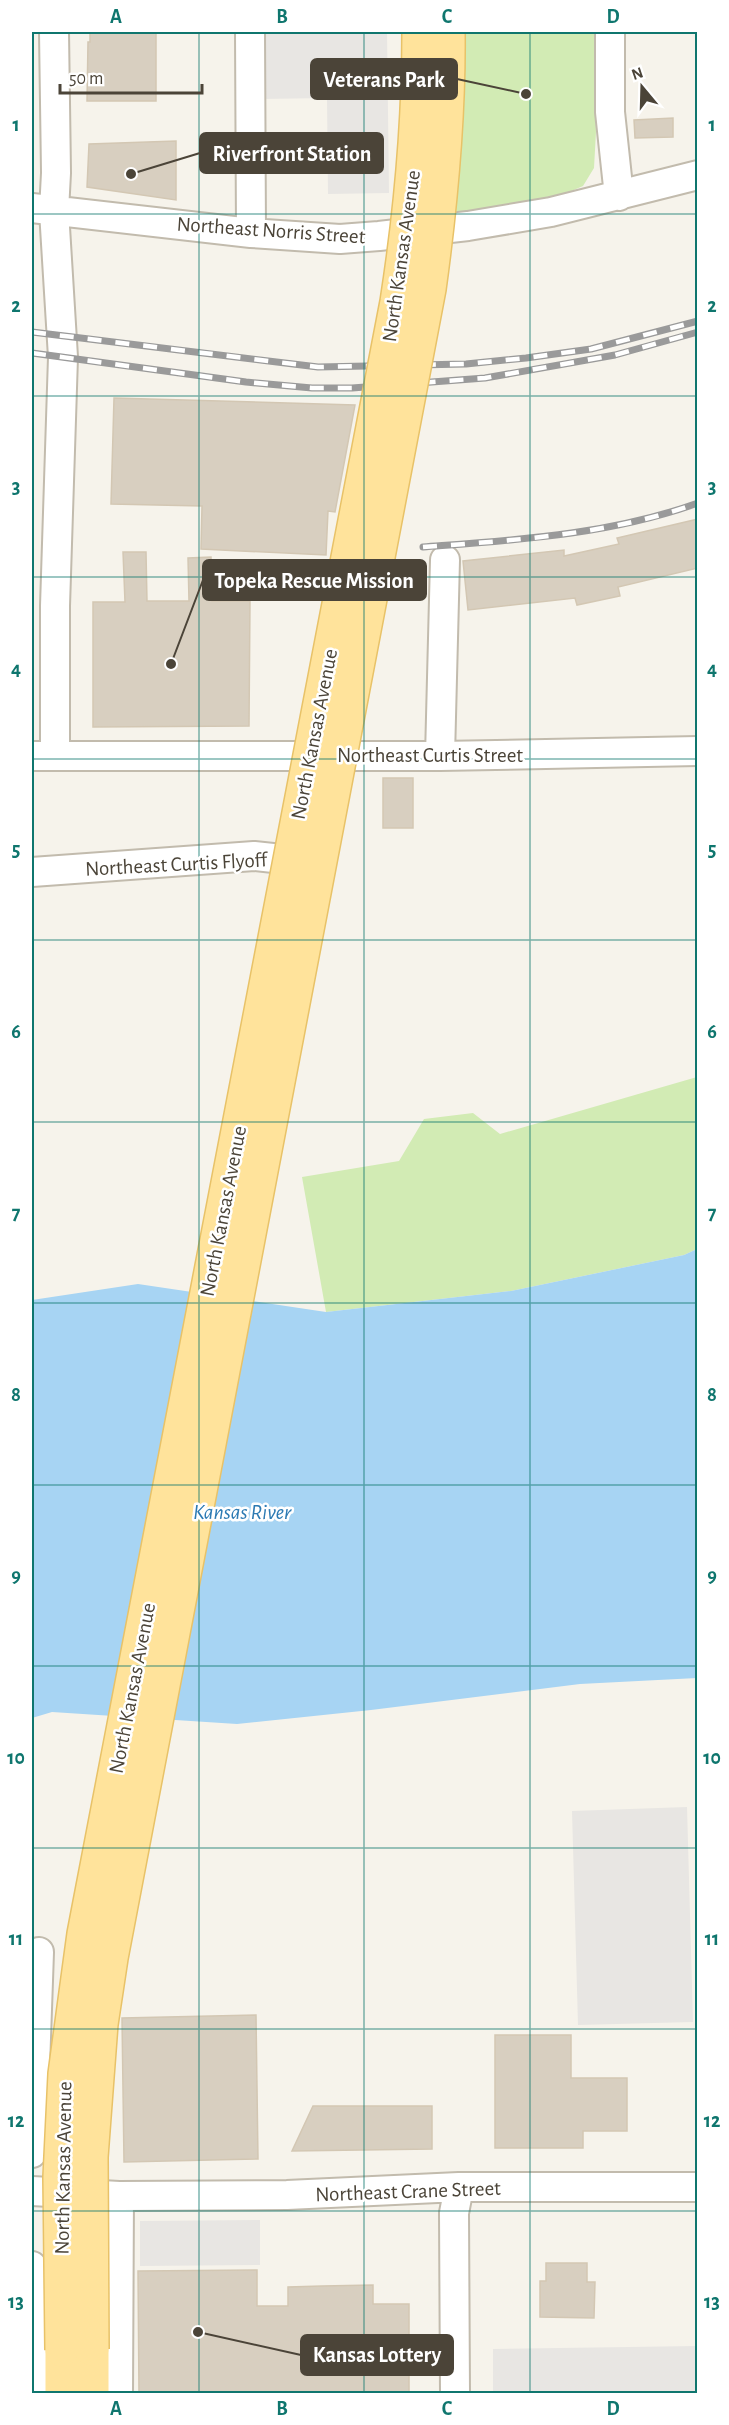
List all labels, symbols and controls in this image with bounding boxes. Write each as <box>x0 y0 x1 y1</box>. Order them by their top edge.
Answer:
text: A <box>110 7 122 27</box>
text: B <box>276 7 288 27</box>
text: C <box>442 7 453 27</box>
text: D <box>606 7 620 27</box>
scale bar <box>60 57 202 95</box>
north arrow <box>612 57 672 117</box>
callout: Veterans Park <box>311 59 457 99</box>
text: N <box>630 64 645 83</box>
text: Veterans Park <box>323 69 445 91</box>
text: 50 m <box>69 70 103 88</box>
text: 1 <box>12 115 20 135</box>
text: 1 <box>708 115 716 135</box>
callout: Riverfront Station <box>200 133 383 173</box>
text: Riverfront Station <box>213 143 371 165</box>
street label: North Kansas Avenue <box>379 169 424 343</box>
street label: Northeast Norris Street <box>176 213 366 248</box>
text: 2 <box>11 296 21 316</box>
text: 2 <box>707 296 717 316</box>
text: 3 <box>12 477 20 497</box>
text: 3 <box>708 477 716 497</box>
callout: Topeka Rescue Mission <box>203 560 426 600</box>
text: Topeka Rescue Mission <box>214 570 414 592</box>
street label: North Kansas Avenue <box>288 647 341 821</box>
text: 4 <box>11 659 21 679</box>
text: 4 <box>707 659 717 679</box>
street label: Northeast Curtis Street <box>337 745 523 766</box>
text: 5 <box>12 840 20 860</box>
text: 5 <box>708 840 716 860</box>
street label: Northeast Curtis Flyoff <box>84 849 269 880</box>
text: 6 <box>11 1022 21 1042</box>
text: 6 <box>707 1022 717 1042</box>
street label: North Kansas Avenue <box>197 1124 250 1298</box>
text: 7 <box>12 1203 21 1223</box>
text: 7 <box>708 1203 717 1223</box>
text: 8 <box>11 1385 21 1405</box>
text: 8 <box>707 1385 717 1405</box>
water label: Kansas River <box>193 1501 292 1523</box>
text: 9 <box>11 1566 21 1586</box>
text: 9 <box>707 1566 717 1586</box>
street label: North Kansas Avenue <box>106 1601 159 1775</box>
text: 10 <box>7 1748 25 1768</box>
text: 10 <box>703 1748 721 1768</box>
text: 11 <box>9 1929 23 1949</box>
text: 11 <box>705 1929 719 1949</box>
street label: North Kansas Avenue <box>51 2081 76 2255</box>
text: 12 <box>8 2111 24 2131</box>
text: 12 <box>704 2111 720 2131</box>
street label: Northeast Crane Street <box>315 2178 501 2205</box>
text: 13 <box>8 2292 24 2312</box>
text: 13 <box>704 2292 720 2312</box>
callout: Kansas Lottery <box>301 2335 453 2375</box>
text: Kansas Lottery <box>313 2344 441 2367</box>
text: A <box>110 2399 122 2419</box>
text: B <box>276 2399 288 2419</box>
text: C <box>442 2399 453 2419</box>
text: D <box>606 2399 620 2419</box>

